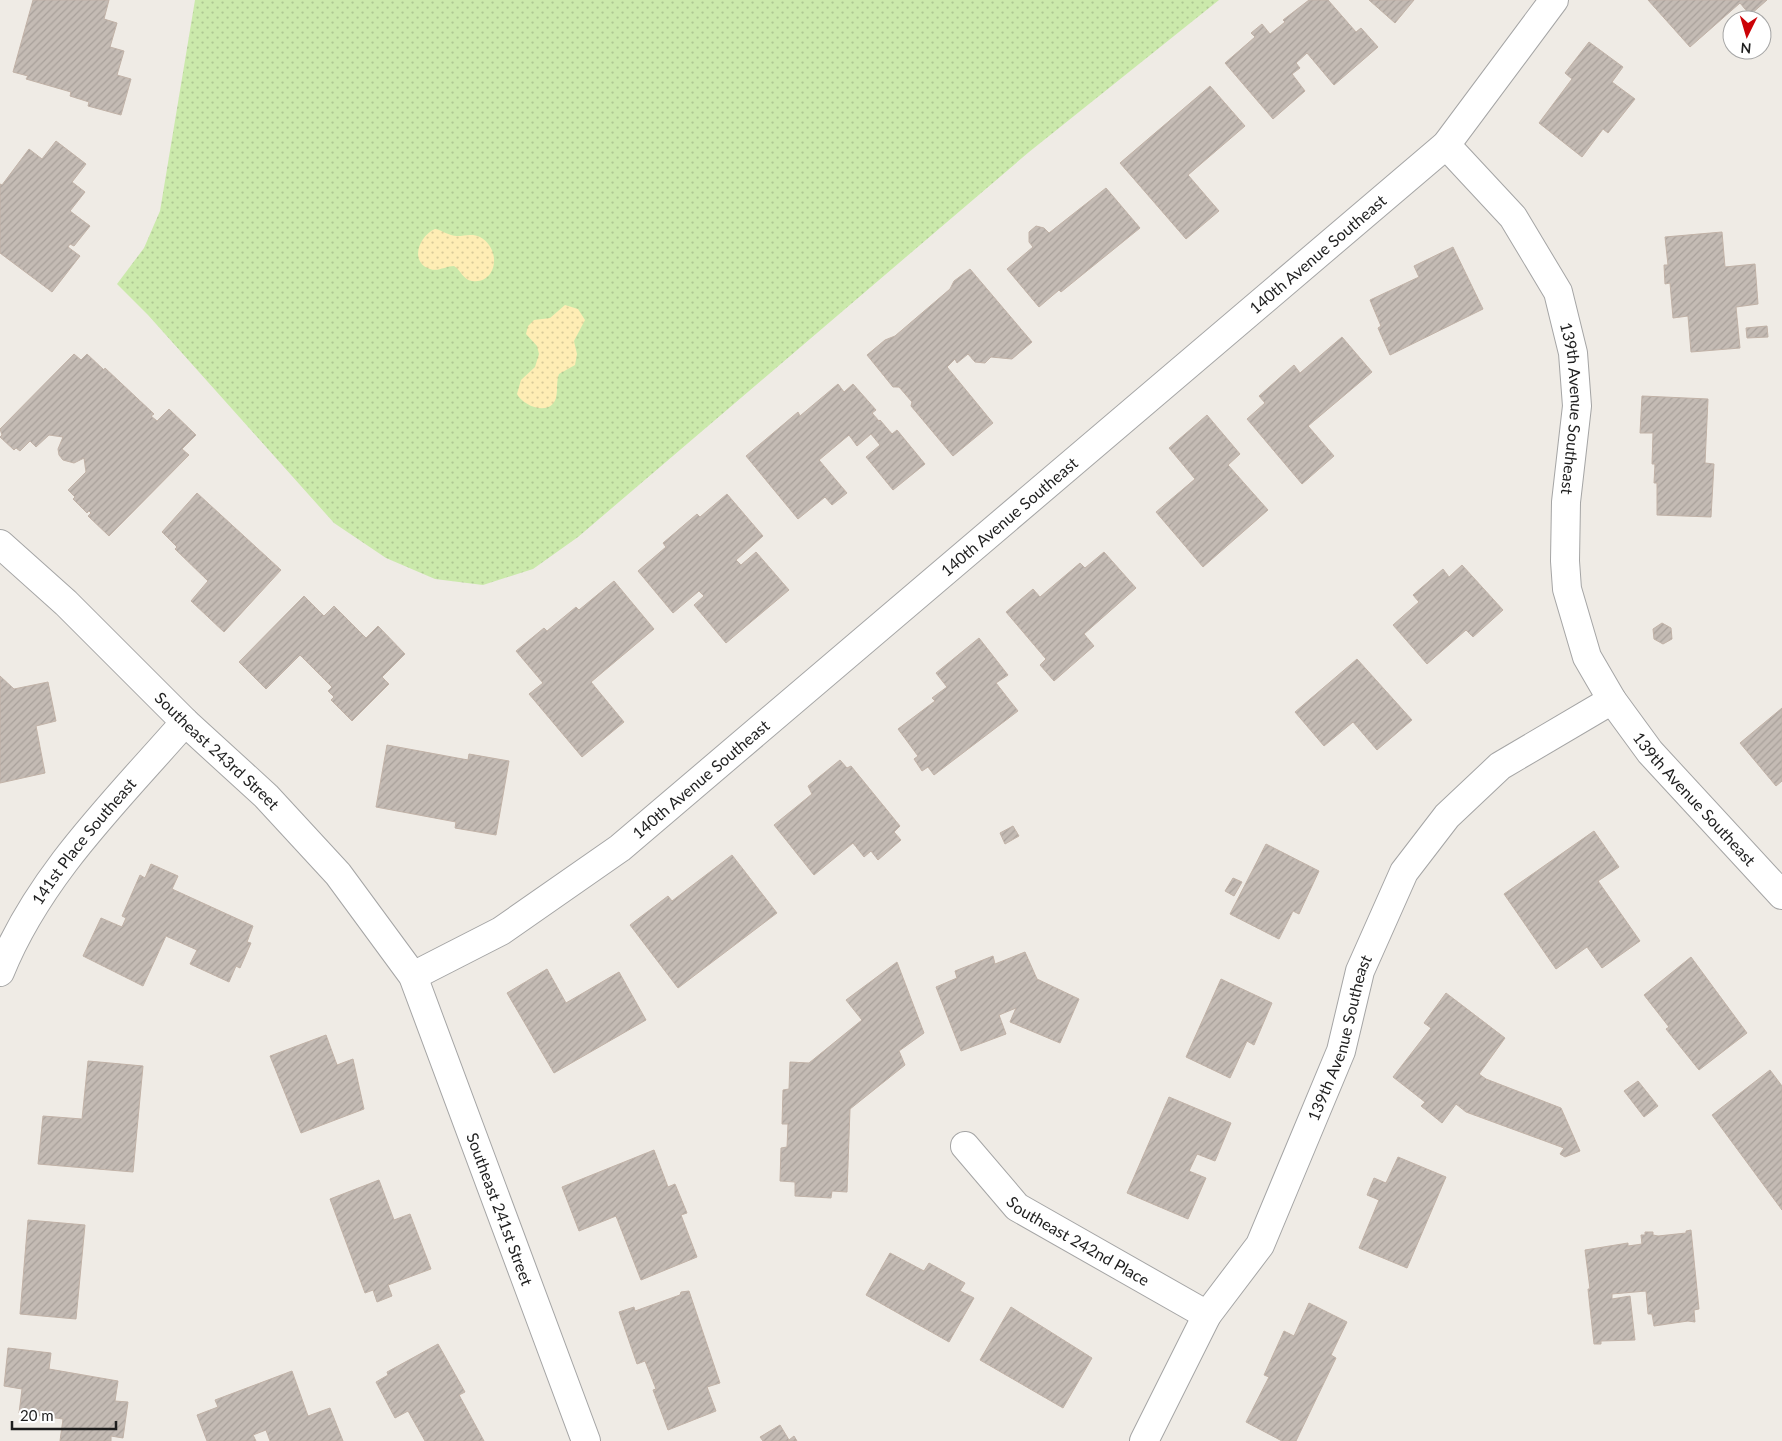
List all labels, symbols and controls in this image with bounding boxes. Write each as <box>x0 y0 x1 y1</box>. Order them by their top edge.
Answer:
north arrow <box>1722 10 1772 60</box>
text: N <box>1740 40 1752 57</box>
street label: 140th Avenue Southeast <box>1245 190 1390 317</box>
street label: 139th Avenue Southeast <box>1557 320 1587 496</box>
street label: 140th Avenue Southeast <box>937 453 1081 580</box>
street label: Southeast 243rd Street <box>151 688 284 813</box>
street label: 140th Avenue Southeast <box>628 715 773 842</box>
street label: 139th Avenue Southeast <box>1630 728 1760 869</box>
street label: 141st Place Southeast <box>27 774 140 908</box>
street label: 139th Avenue Southeast <box>1303 951 1375 1123</box>
street label: Southeast 241st Street <box>463 1130 537 1288</box>
street label: Southeast 242nd Place <box>1003 1192 1153 1289</box>
scale bar <box>12 1398 116 1430</box>
text: 20 m <box>20 1406 54 1424</box>

